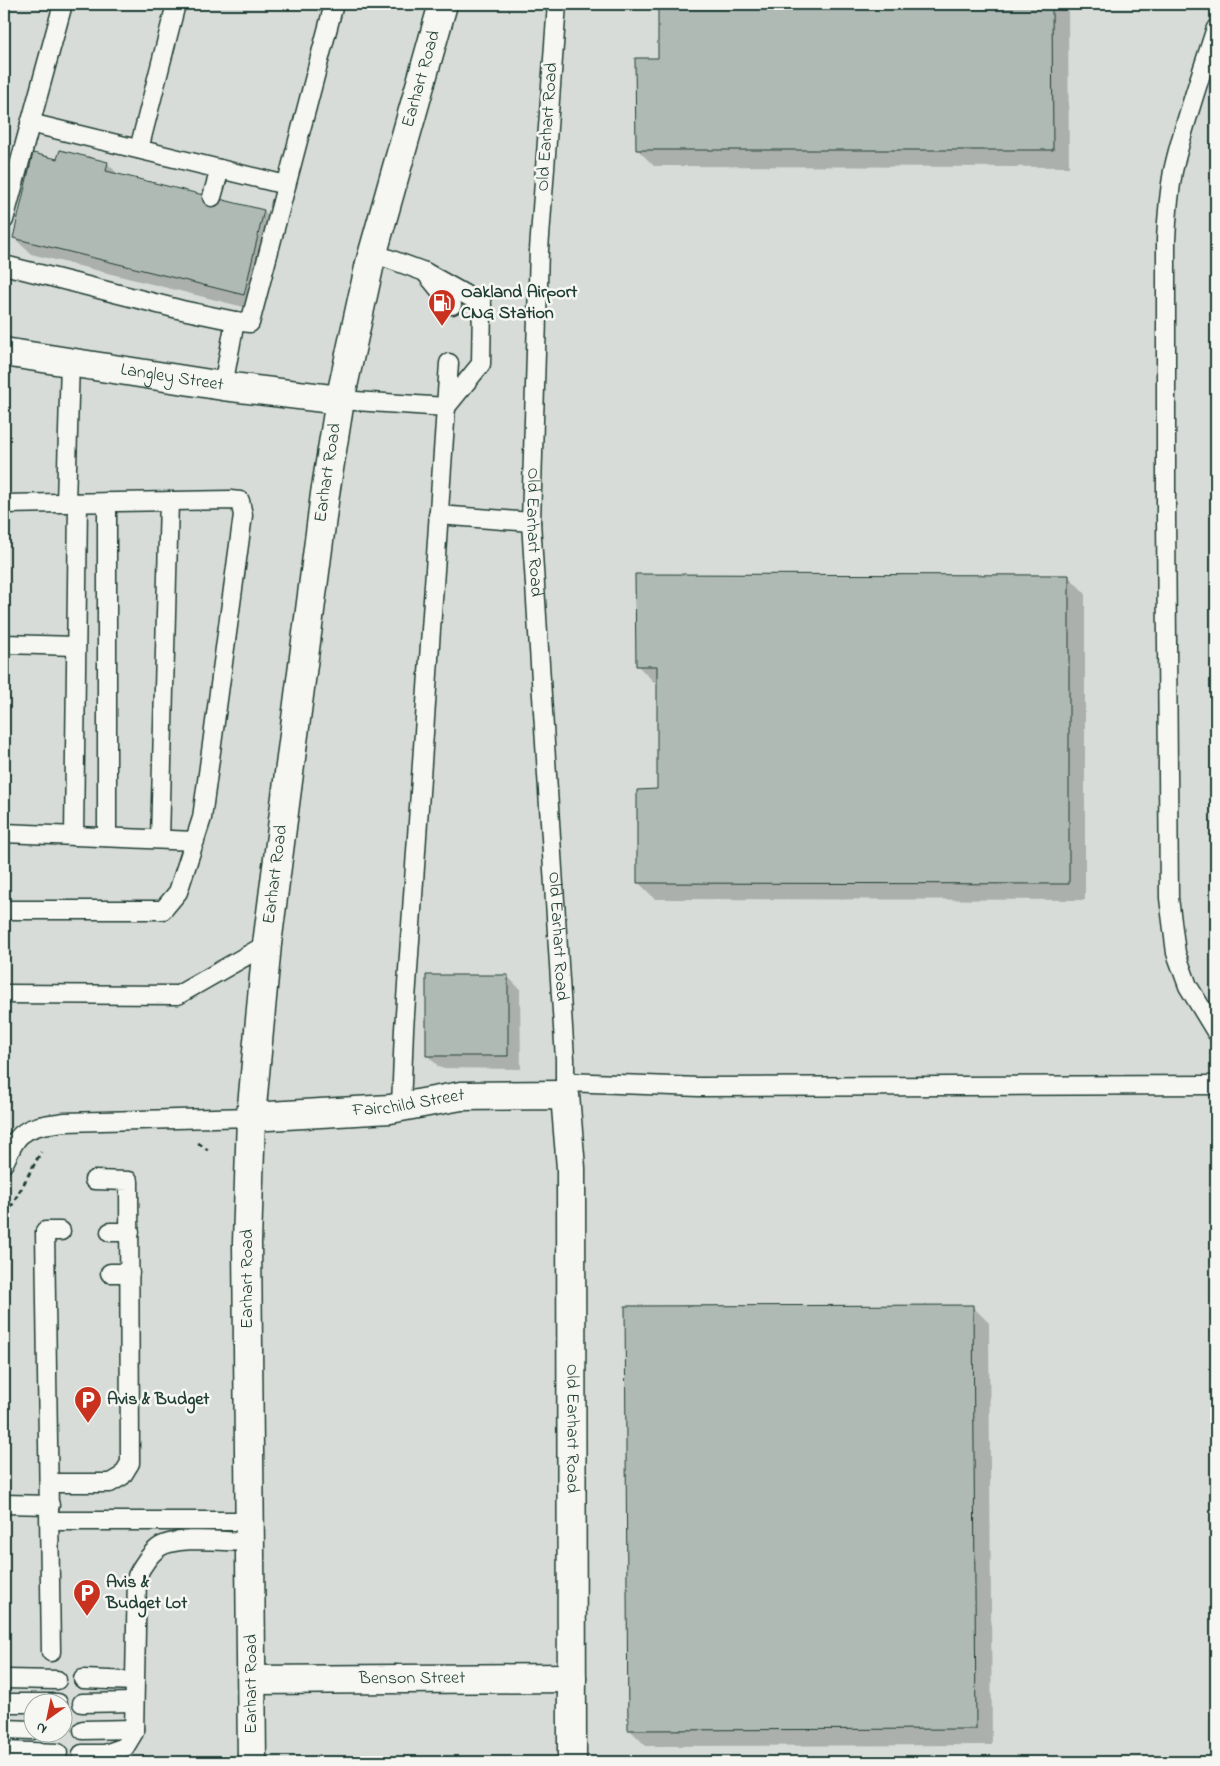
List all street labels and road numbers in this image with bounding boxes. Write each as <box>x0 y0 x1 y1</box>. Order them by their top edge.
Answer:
street label: Earhart Road <box>396 28 448 131</box>
street label: Old Earhart Road <box>531 62 565 192</box>
street label: Langley Street <box>119 357 225 399</box>
street label: Earhart Road <box>308 421 349 524</box>
street label: Old Earhart Road <box>518 467 549 598</box>
street label: Earhart Road <box>257 823 295 926</box>
street label: Old Earhart Road <box>540 871 574 1002</box>
street label: Fairchild Street <box>351 1083 464 1124</box>
street label: Earhart Road <box>235 1229 261 1329</box>
street label: Old Earhart Road <box>558 1364 585 1493</box>
street label: Earhart Road <box>239 1634 265 1734</box>
street label: Benson Street <box>358 1666 465 1692</box>

